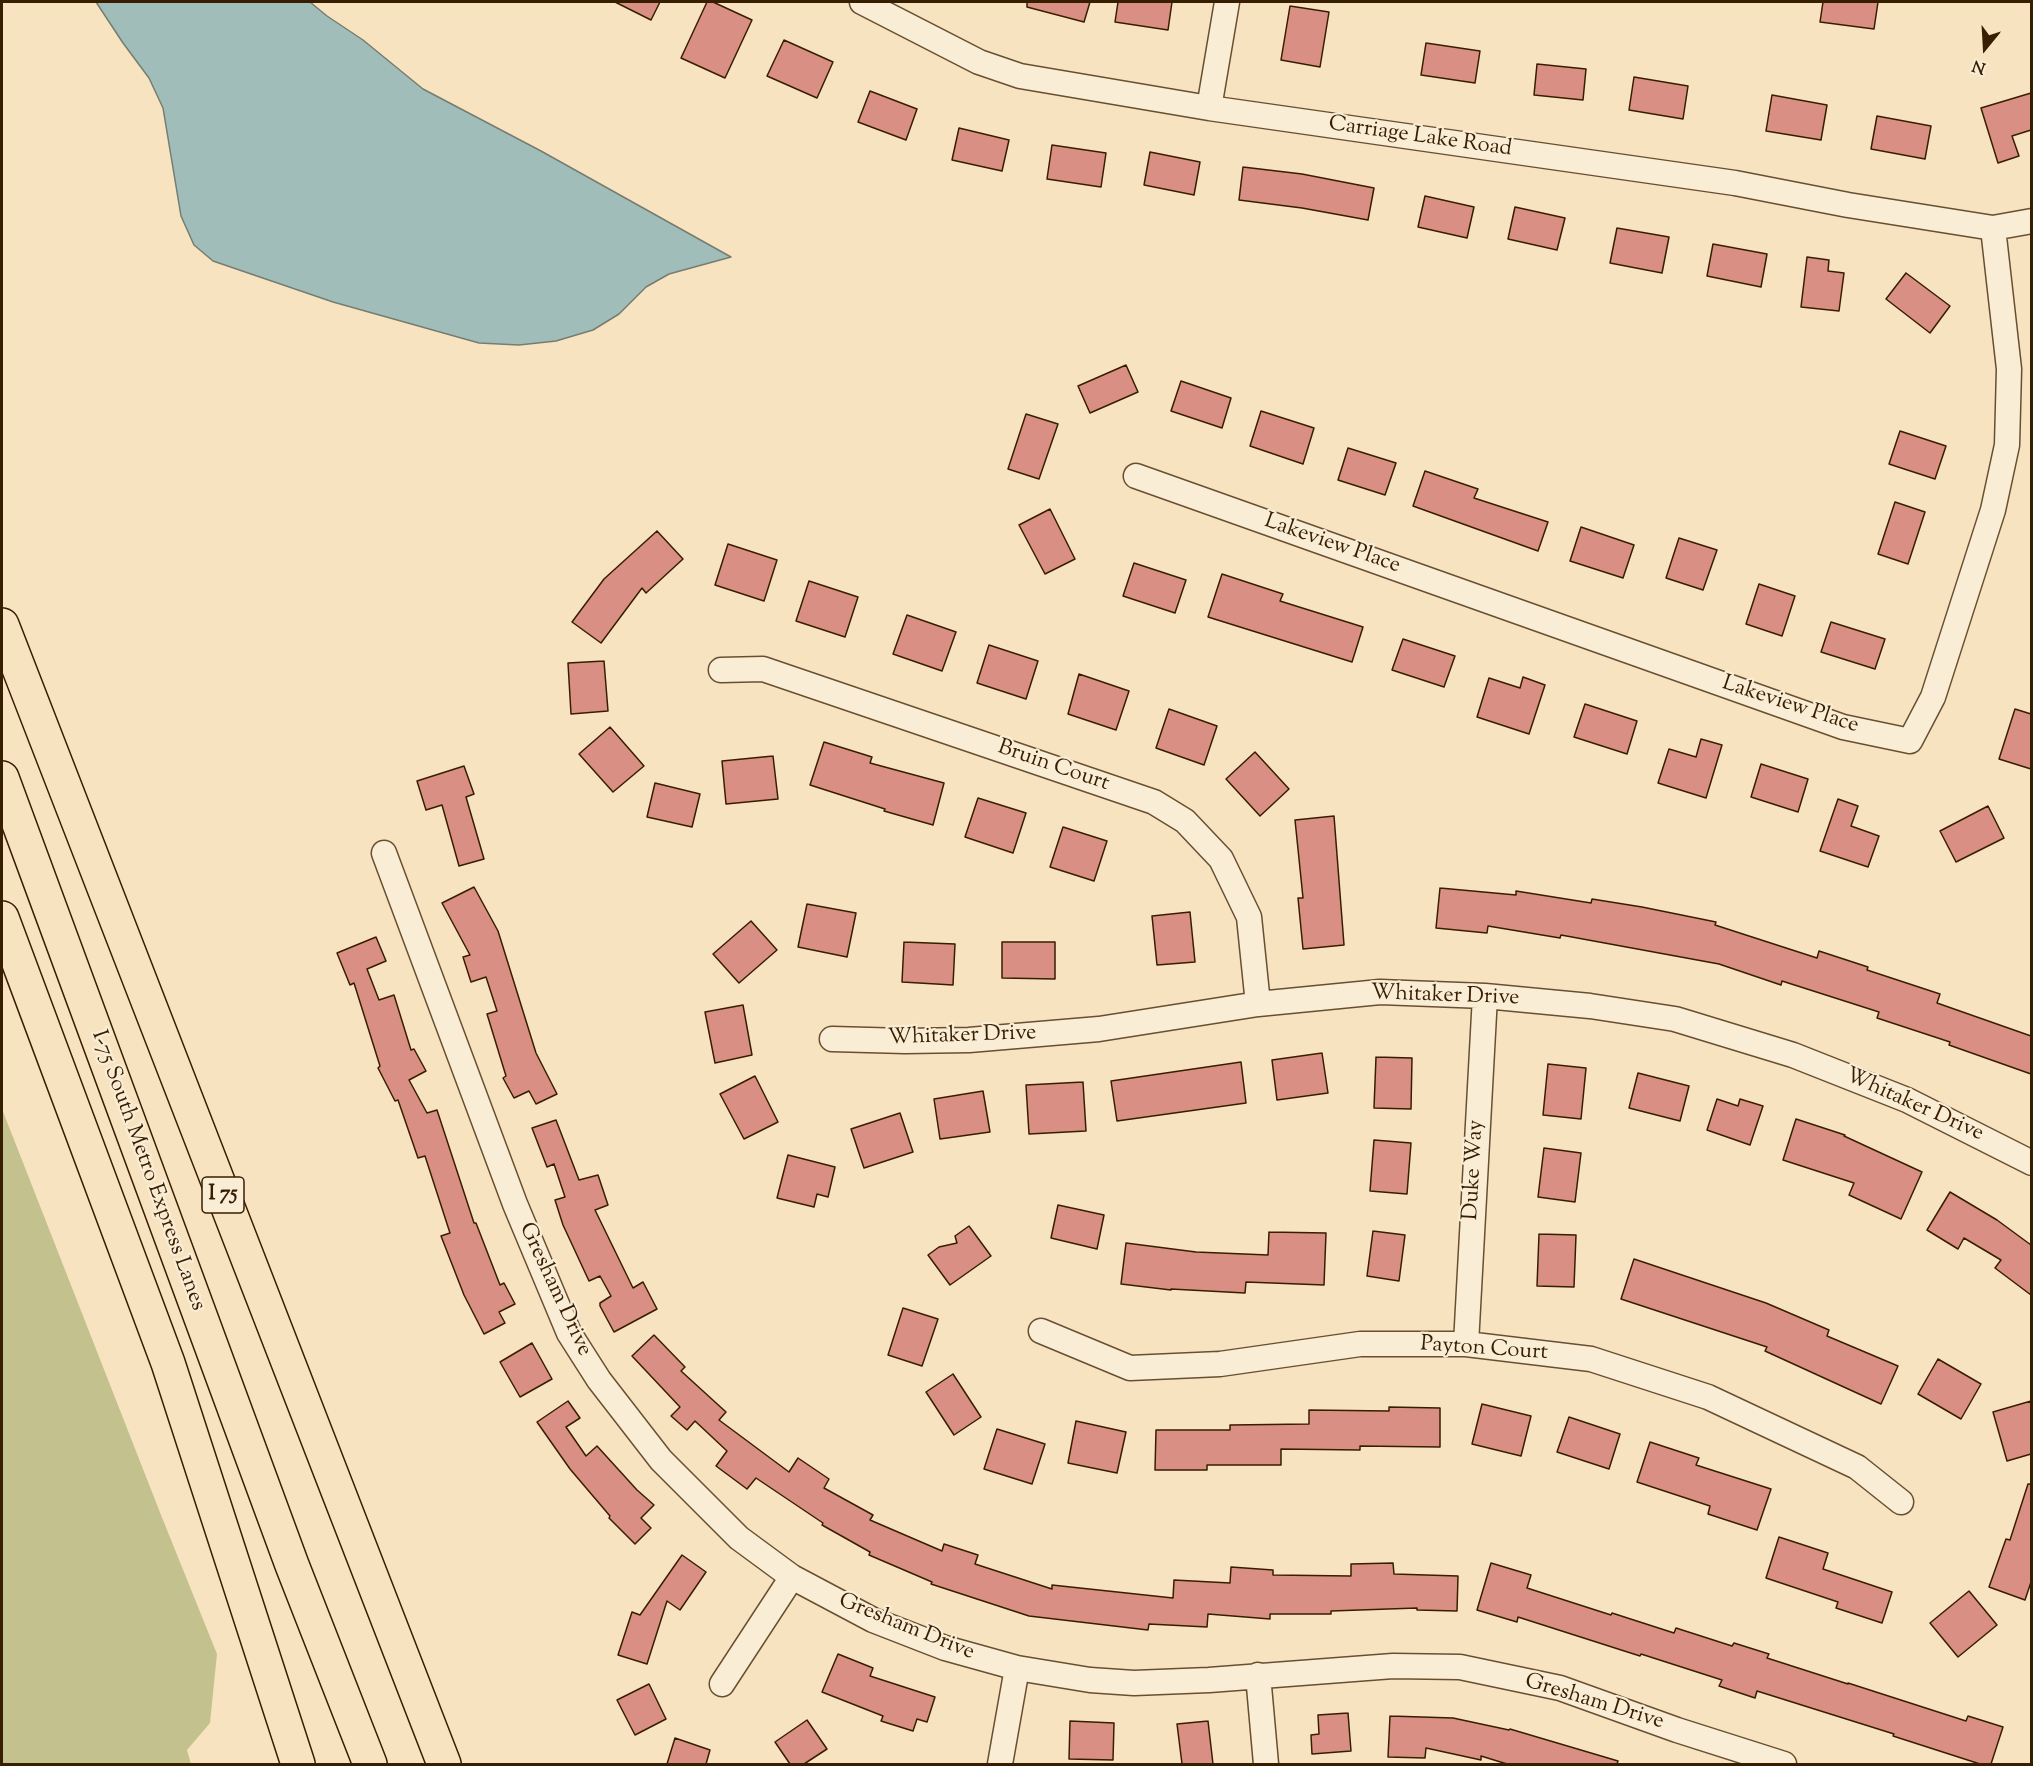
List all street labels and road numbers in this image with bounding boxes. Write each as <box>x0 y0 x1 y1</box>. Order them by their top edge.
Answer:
street label: Carriage Lake Road <box>1327 112 1513 164</box>
street label: Lakeview Place <box>1260 509 1404 581</box>
street label: Lakeview Place <box>1718 671 1862 741</box>
street label: Bruin Court <box>994 736 1112 798</box>
street label: Whitaker Drive <box>1370 981 1520 1013</box>
street label: Whitaker Drive <box>887 1021 1037 1053</box>
street label: I-75 South Metro Express Lanes <box>84 1027 210 1315</box>
street label: Whitaker Drive <box>1841 1064 1987 1148</box>
street label: Duke Way <box>1459 1119 1491 1221</box>
road number: I 75 <box>202 1177 244 1213</box>
street label: Gresham Drive <box>512 1219 596 1361</box>
street label: Payton Court <box>1419 1332 1549 1368</box>
street label: Gresham Drive <box>834 1589 978 1667</box>
street label: Gresham Drive <box>1521 1669 1667 1737</box>

